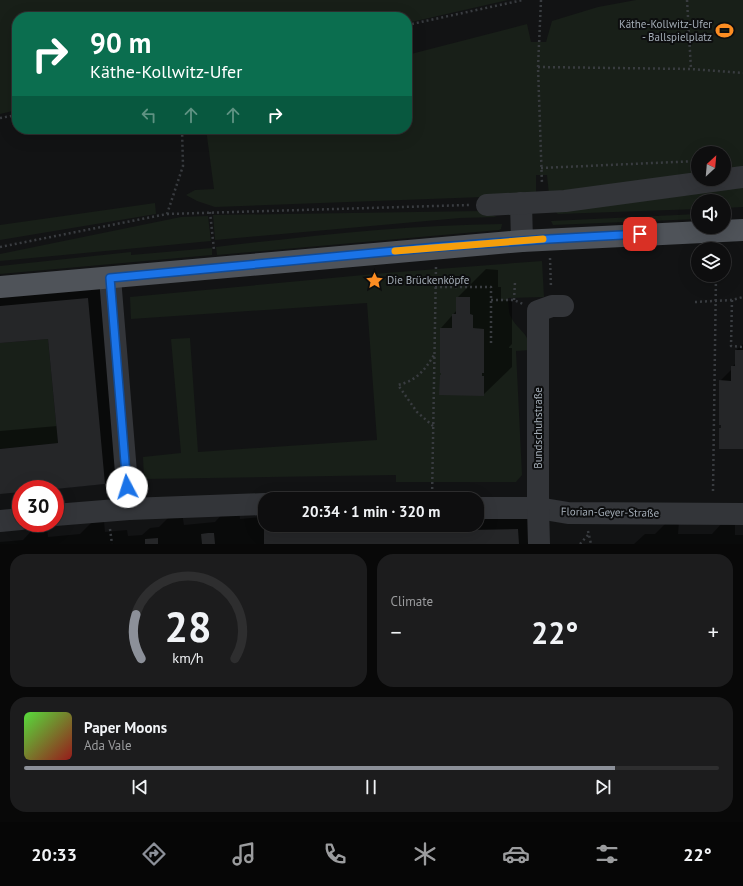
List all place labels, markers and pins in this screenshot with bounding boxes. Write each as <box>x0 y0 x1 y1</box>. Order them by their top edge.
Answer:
place label: Käthe-Kollwitz-Ufer - Ballspielplatz <box>619 17 712 44</box>
sports icon: Käthe-Kollwitz-Ufer - Ballspielplatz <box>715 20 735 40</box>
pin <box>623 217 657 251</box>
place icon: Die Brückenköpfe <box>364 270 384 290</box>
place label: Die Brückenköpfe <box>387 273 470 287</box>

